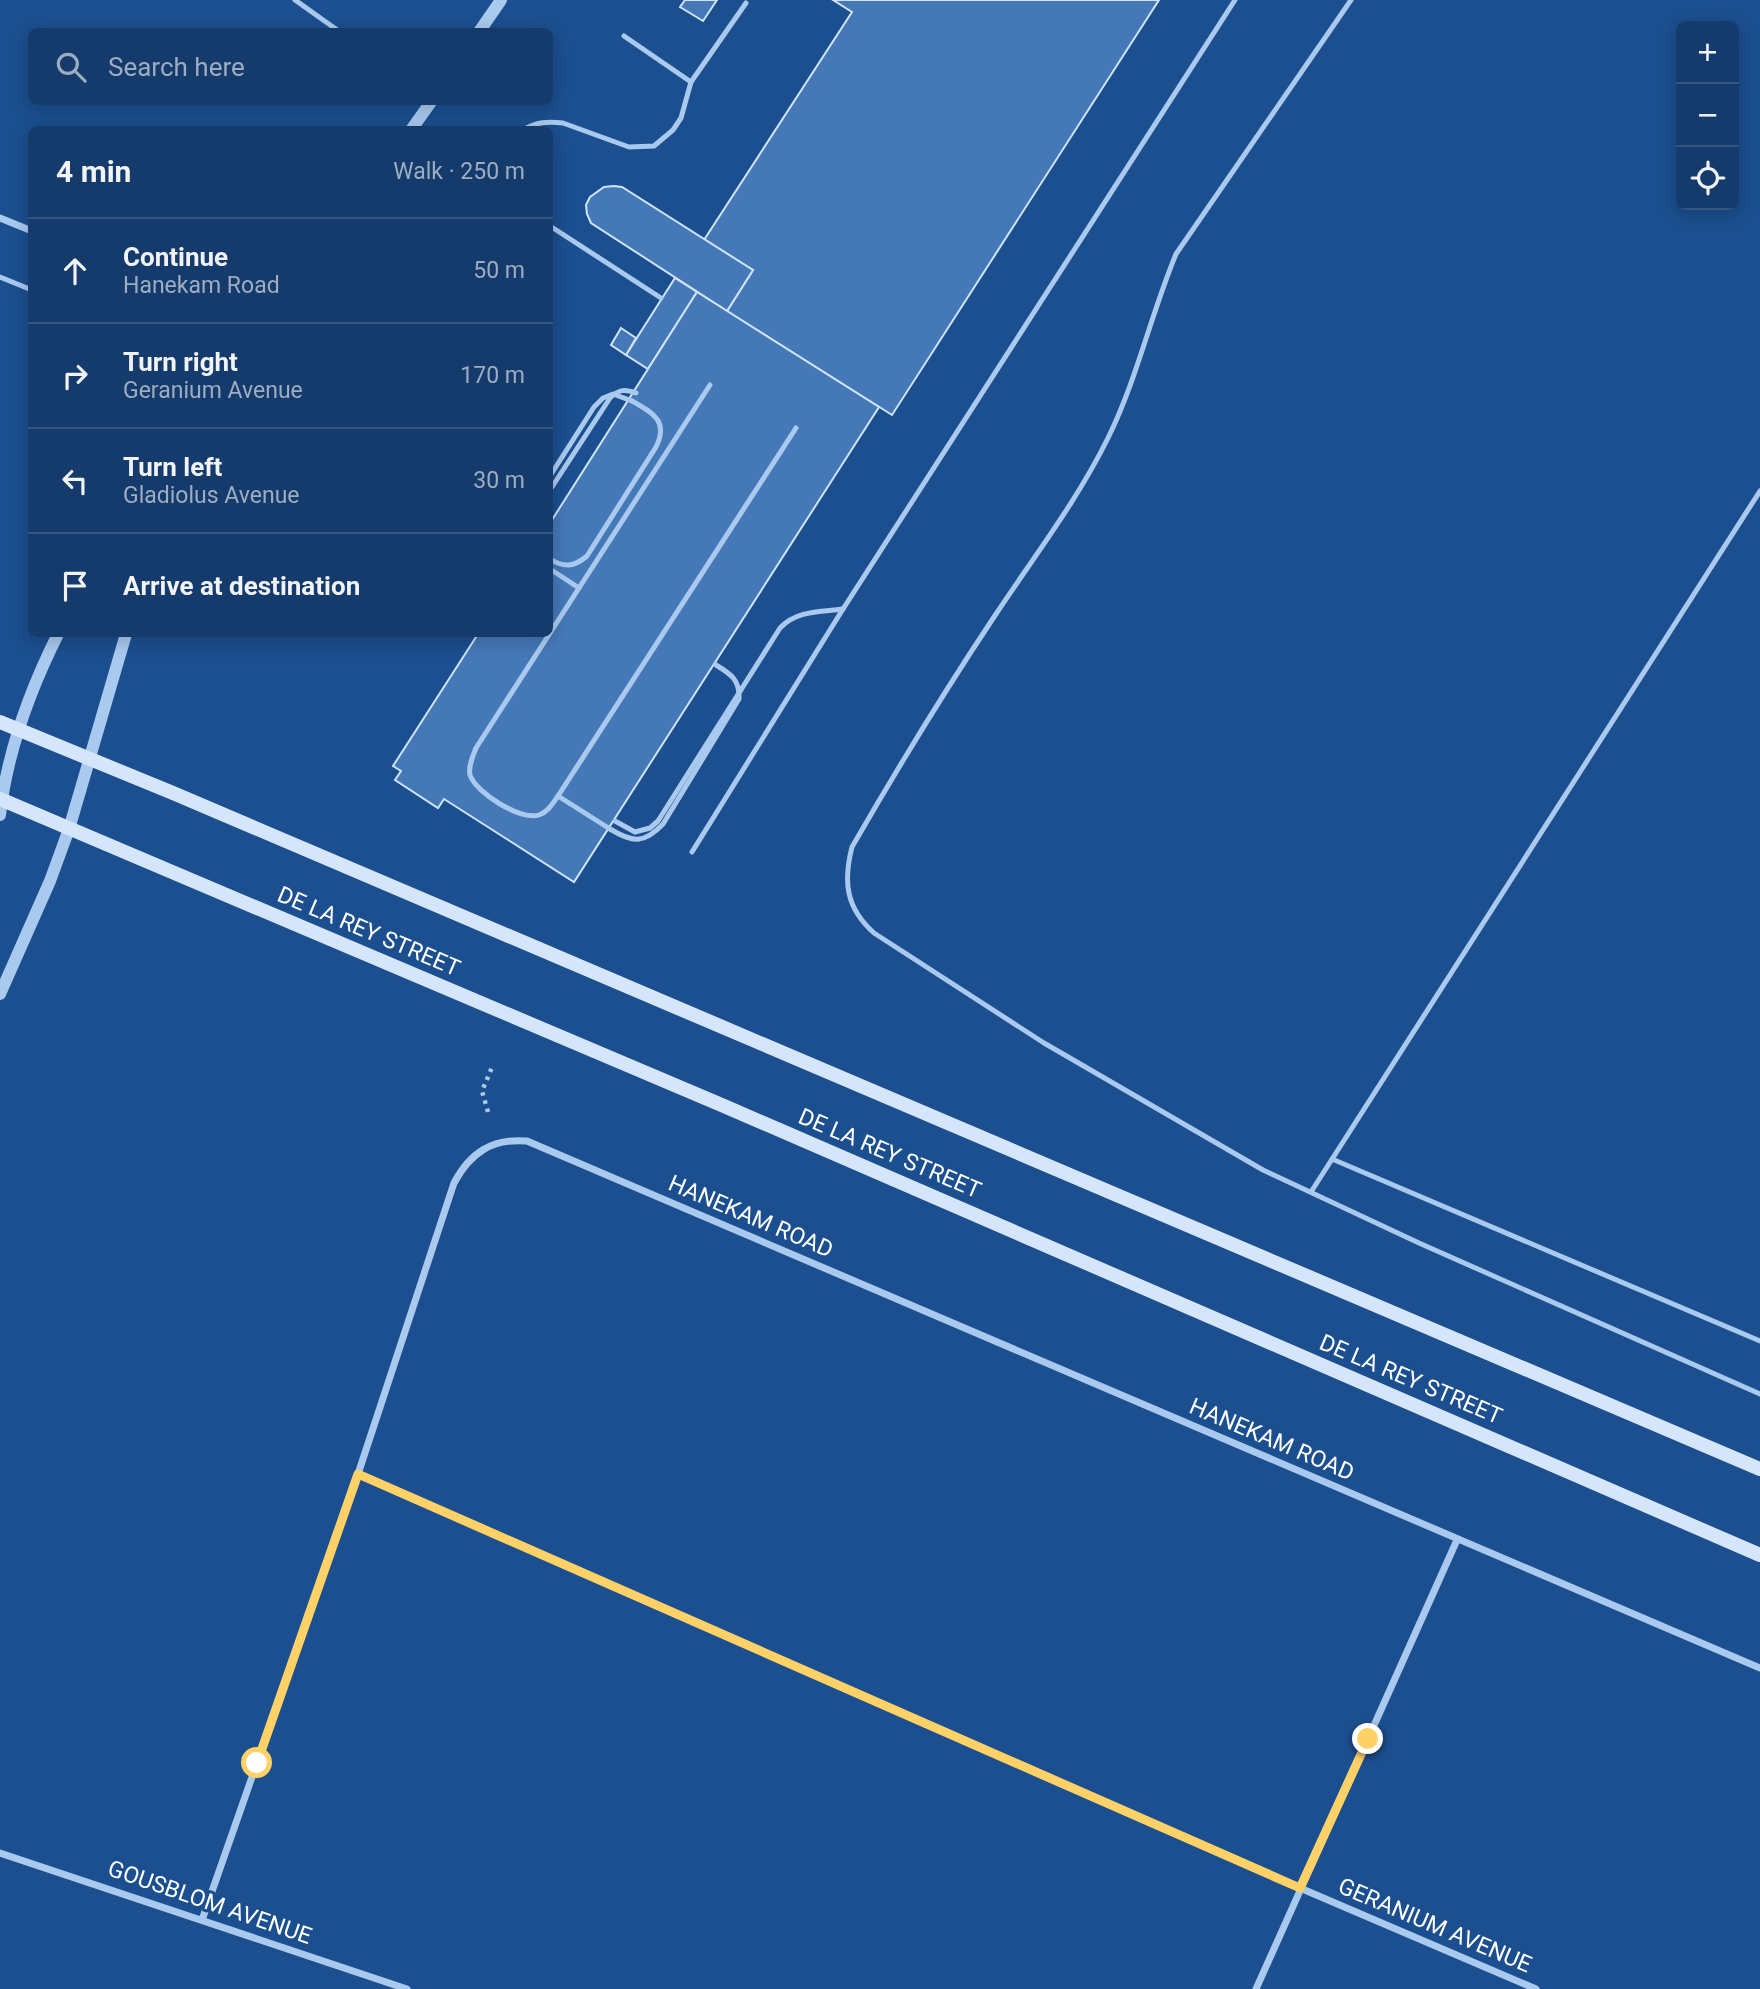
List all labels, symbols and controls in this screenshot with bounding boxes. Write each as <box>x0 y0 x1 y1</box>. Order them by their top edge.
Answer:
map controls <box>1676 21 1739 210</box>
button: + <box>1676 21 1739 84</box>
search box <box>28 28 553 105</box>
icon: search <box>52 48 90 86</box>
text: Search here <box>108 52 245 82</box>
button: − <box>1676 84 1739 147</box>
button: locate <box>1676 147 1739 210</box>
text: 4 min <box>56 154 131 189</box>
text: Walk · 250 m <box>393 158 525 185</box>
text: Continue <box>123 242 228 272</box>
icon: ahead <box>56 252 94 290</box>
text: 50 m <box>473 257 525 284</box>
text: Hanekam Road <box>123 272 280 299</box>
text: Turn right <box>123 347 238 377</box>
icon: right <box>56 357 94 395</box>
text: 170 m <box>460 362 525 389</box>
text: Geranium Avenue <box>123 377 303 404</box>
text: Turn left <box>123 452 222 482</box>
icon: left <box>56 462 94 500</box>
text: 30 m <box>473 467 525 494</box>
text: Gladiolus Avenue <box>123 482 300 509</box>
icon: arrive <box>56 567 94 605</box>
text: Arrive at destination <box>123 571 360 601</box>
street label: DE LA REY STREET <box>274 881 464 982</box>
street label: DE LA REY STREET <box>795 1103 985 1204</box>
street label: HANEKAM ROAD <box>664 1170 837 1263</box>
street label: DE LA REY STREET <box>1316 1329 1506 1430</box>
street label: HANEKAM ROAD <box>1185 1393 1358 1486</box>
route end <box>1352 1723 1383 1754</box>
route start <box>241 1747 272 1778</box>
street label: GOUSBLOM AVENUE <box>104 1855 315 1950</box>
street label: GERANIUM AVENUE <box>1334 1873 1536 1978</box>

